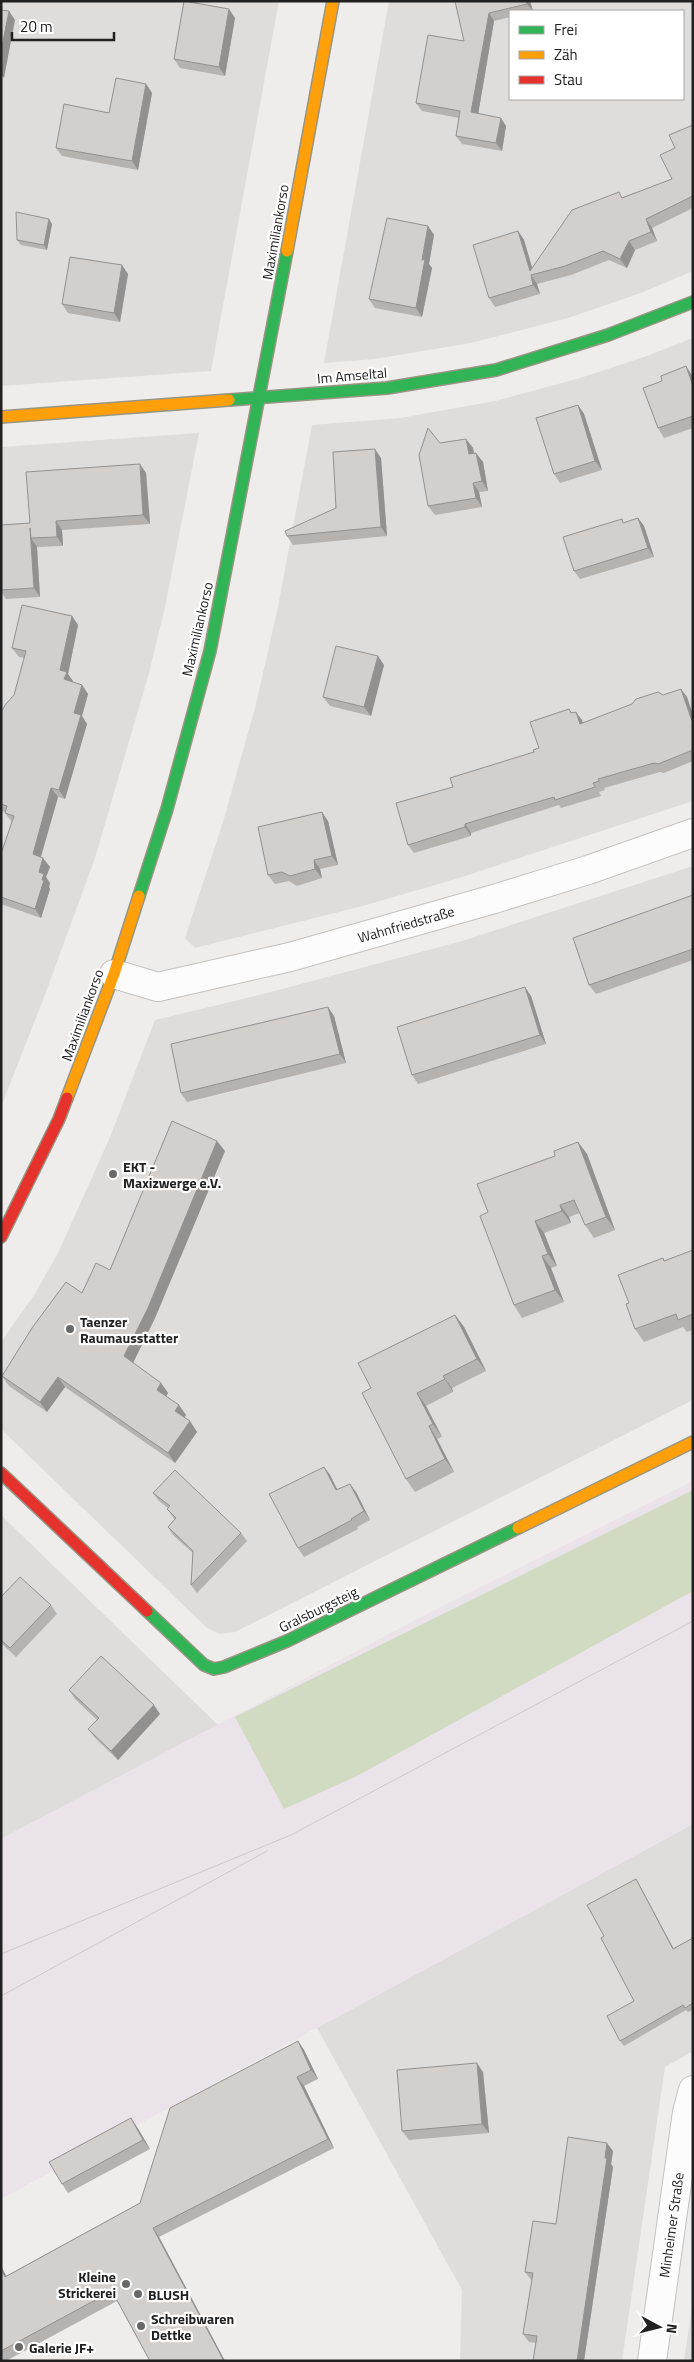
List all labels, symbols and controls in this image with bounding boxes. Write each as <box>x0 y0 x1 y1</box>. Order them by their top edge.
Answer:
scale bar <box>12 10 115 42</box>
legend <box>509 10 684 100</box>
text: 20 m <box>20 15 53 38</box>
text: Frei <box>554 18 577 41</box>
text: Zäh <box>554 43 578 66</box>
text: Stau <box>554 68 583 91</box>
street label: Maximiliankorso <box>256 183 294 281</box>
street label: Im Amseltal <box>316 361 388 389</box>
street label: Maximiliankorso <box>176 580 218 678</box>
street label: Wahnfriedstraße <box>355 900 457 948</box>
street label: Maximiliankorso <box>56 966 108 1064</box>
place label: EKT - Maxizwerge e.V. <box>123 1156 221 1193</box>
marker: EKT - Maxizwerge e.V. <box>107 1168 119 1180</box>
place label: Taenzer Raumausstatter <box>80 1311 178 1348</box>
marker: Taenzer Raumausstatter <box>64 1323 76 1335</box>
street label: Gralsburgsteig <box>275 1581 361 1637</box>
street label: Minheimer Straße <box>653 2171 689 2279</box>
place label: Kleine Strickerei <box>58 2266 116 2303</box>
marker: Kleine Strickerei <box>120 2278 132 2290</box>
place label: BLUSH <box>148 2284 189 2305</box>
marker: BLUSH <box>132 2288 144 2300</box>
north arrow <box>634 2302 684 2352</box>
place label: Schreibwaren Dettke <box>151 2308 234 2345</box>
marker: Schreibwaren Dettke <box>135 2320 147 2332</box>
text: N <box>661 2323 683 2335</box>
place label: Galerie JF+ <box>29 2337 94 2358</box>
marker: Galerie JF+ <box>13 2341 25 2353</box>

